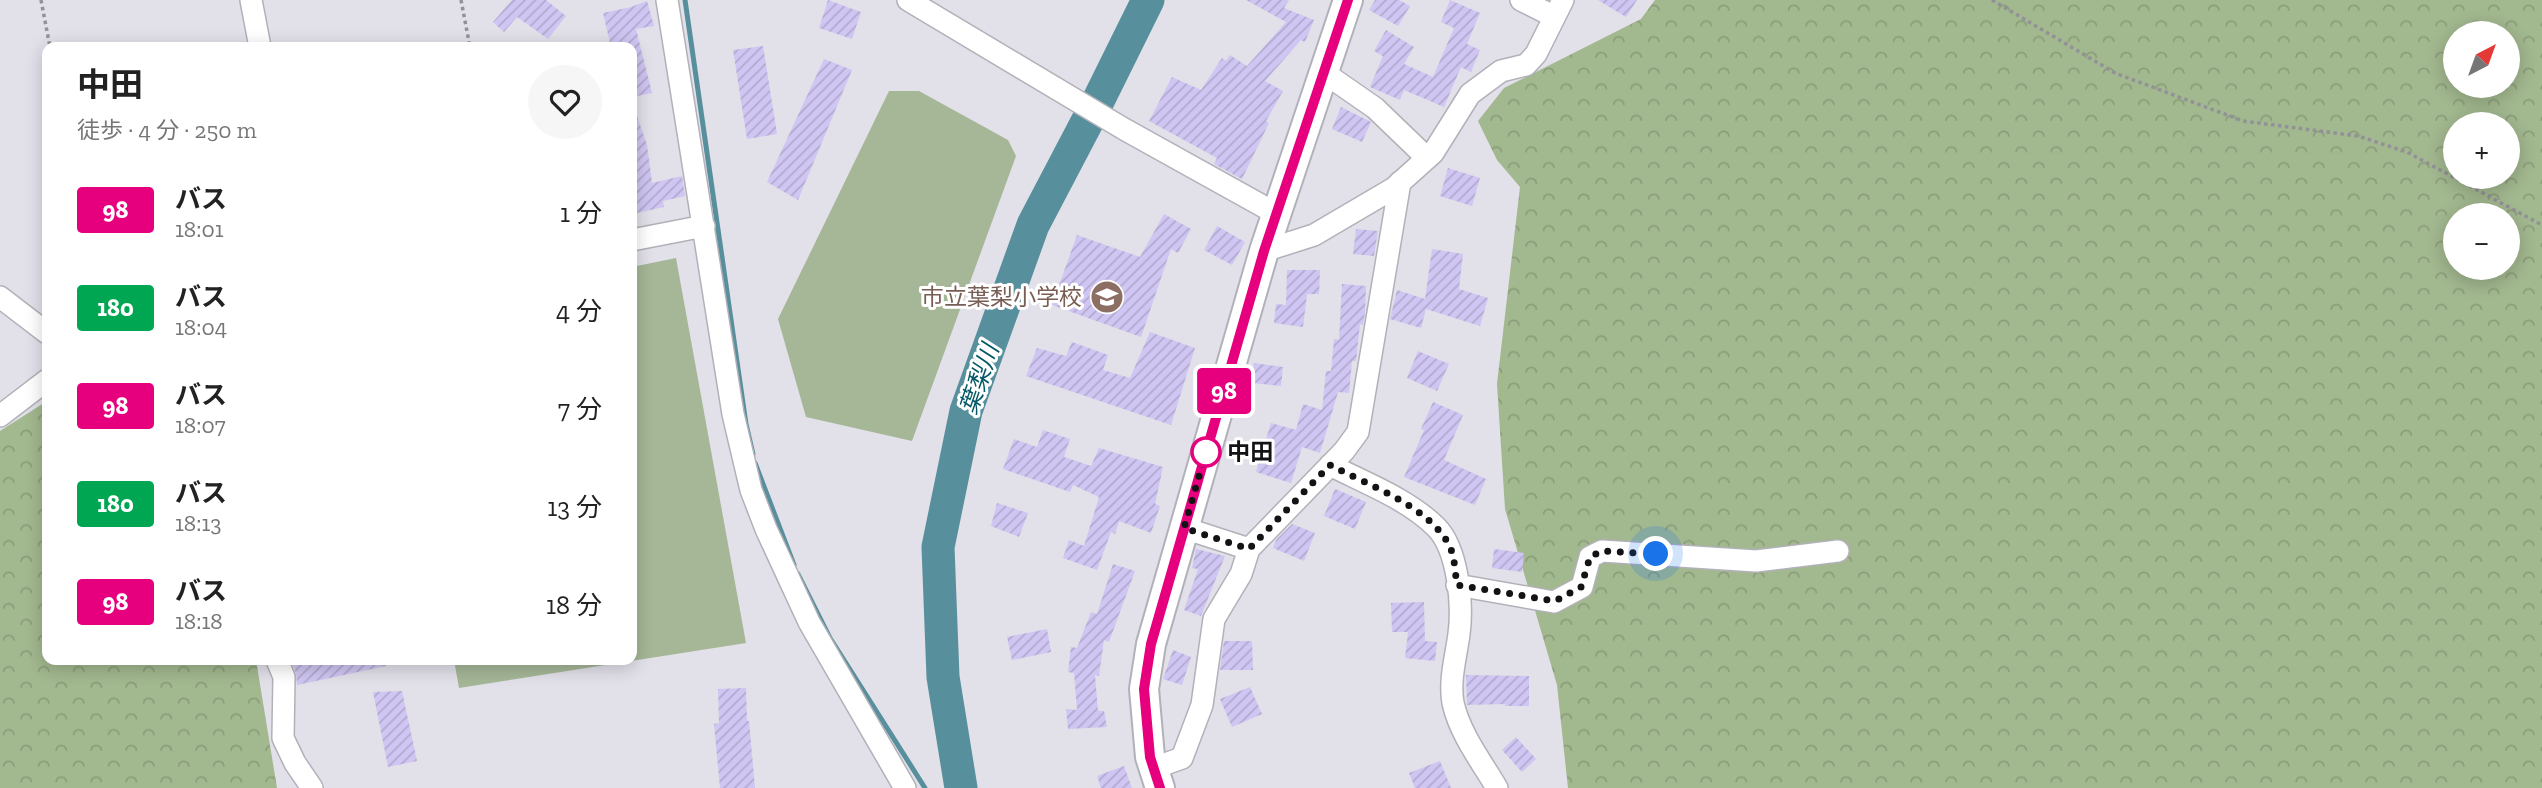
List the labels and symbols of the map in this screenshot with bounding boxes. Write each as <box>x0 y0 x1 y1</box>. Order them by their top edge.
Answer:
north arrow <box>2443 21 2520 98</box>
school or university icon: 市立葉梨小学校 <box>1088 278 1126 316</box>
place label: 市立葉梨小学校 <box>921 283 1082 311</box>
water label: 葉梨川 <box>954 337 1005 418</box>
line badge: 98 <box>1192 368 1256 414</box>
marker: 中田 <box>1191 437 1221 467</box>
place label: 中田 <box>1227 438 1273 466</box>
your location <box>1638 536 1673 571</box>

